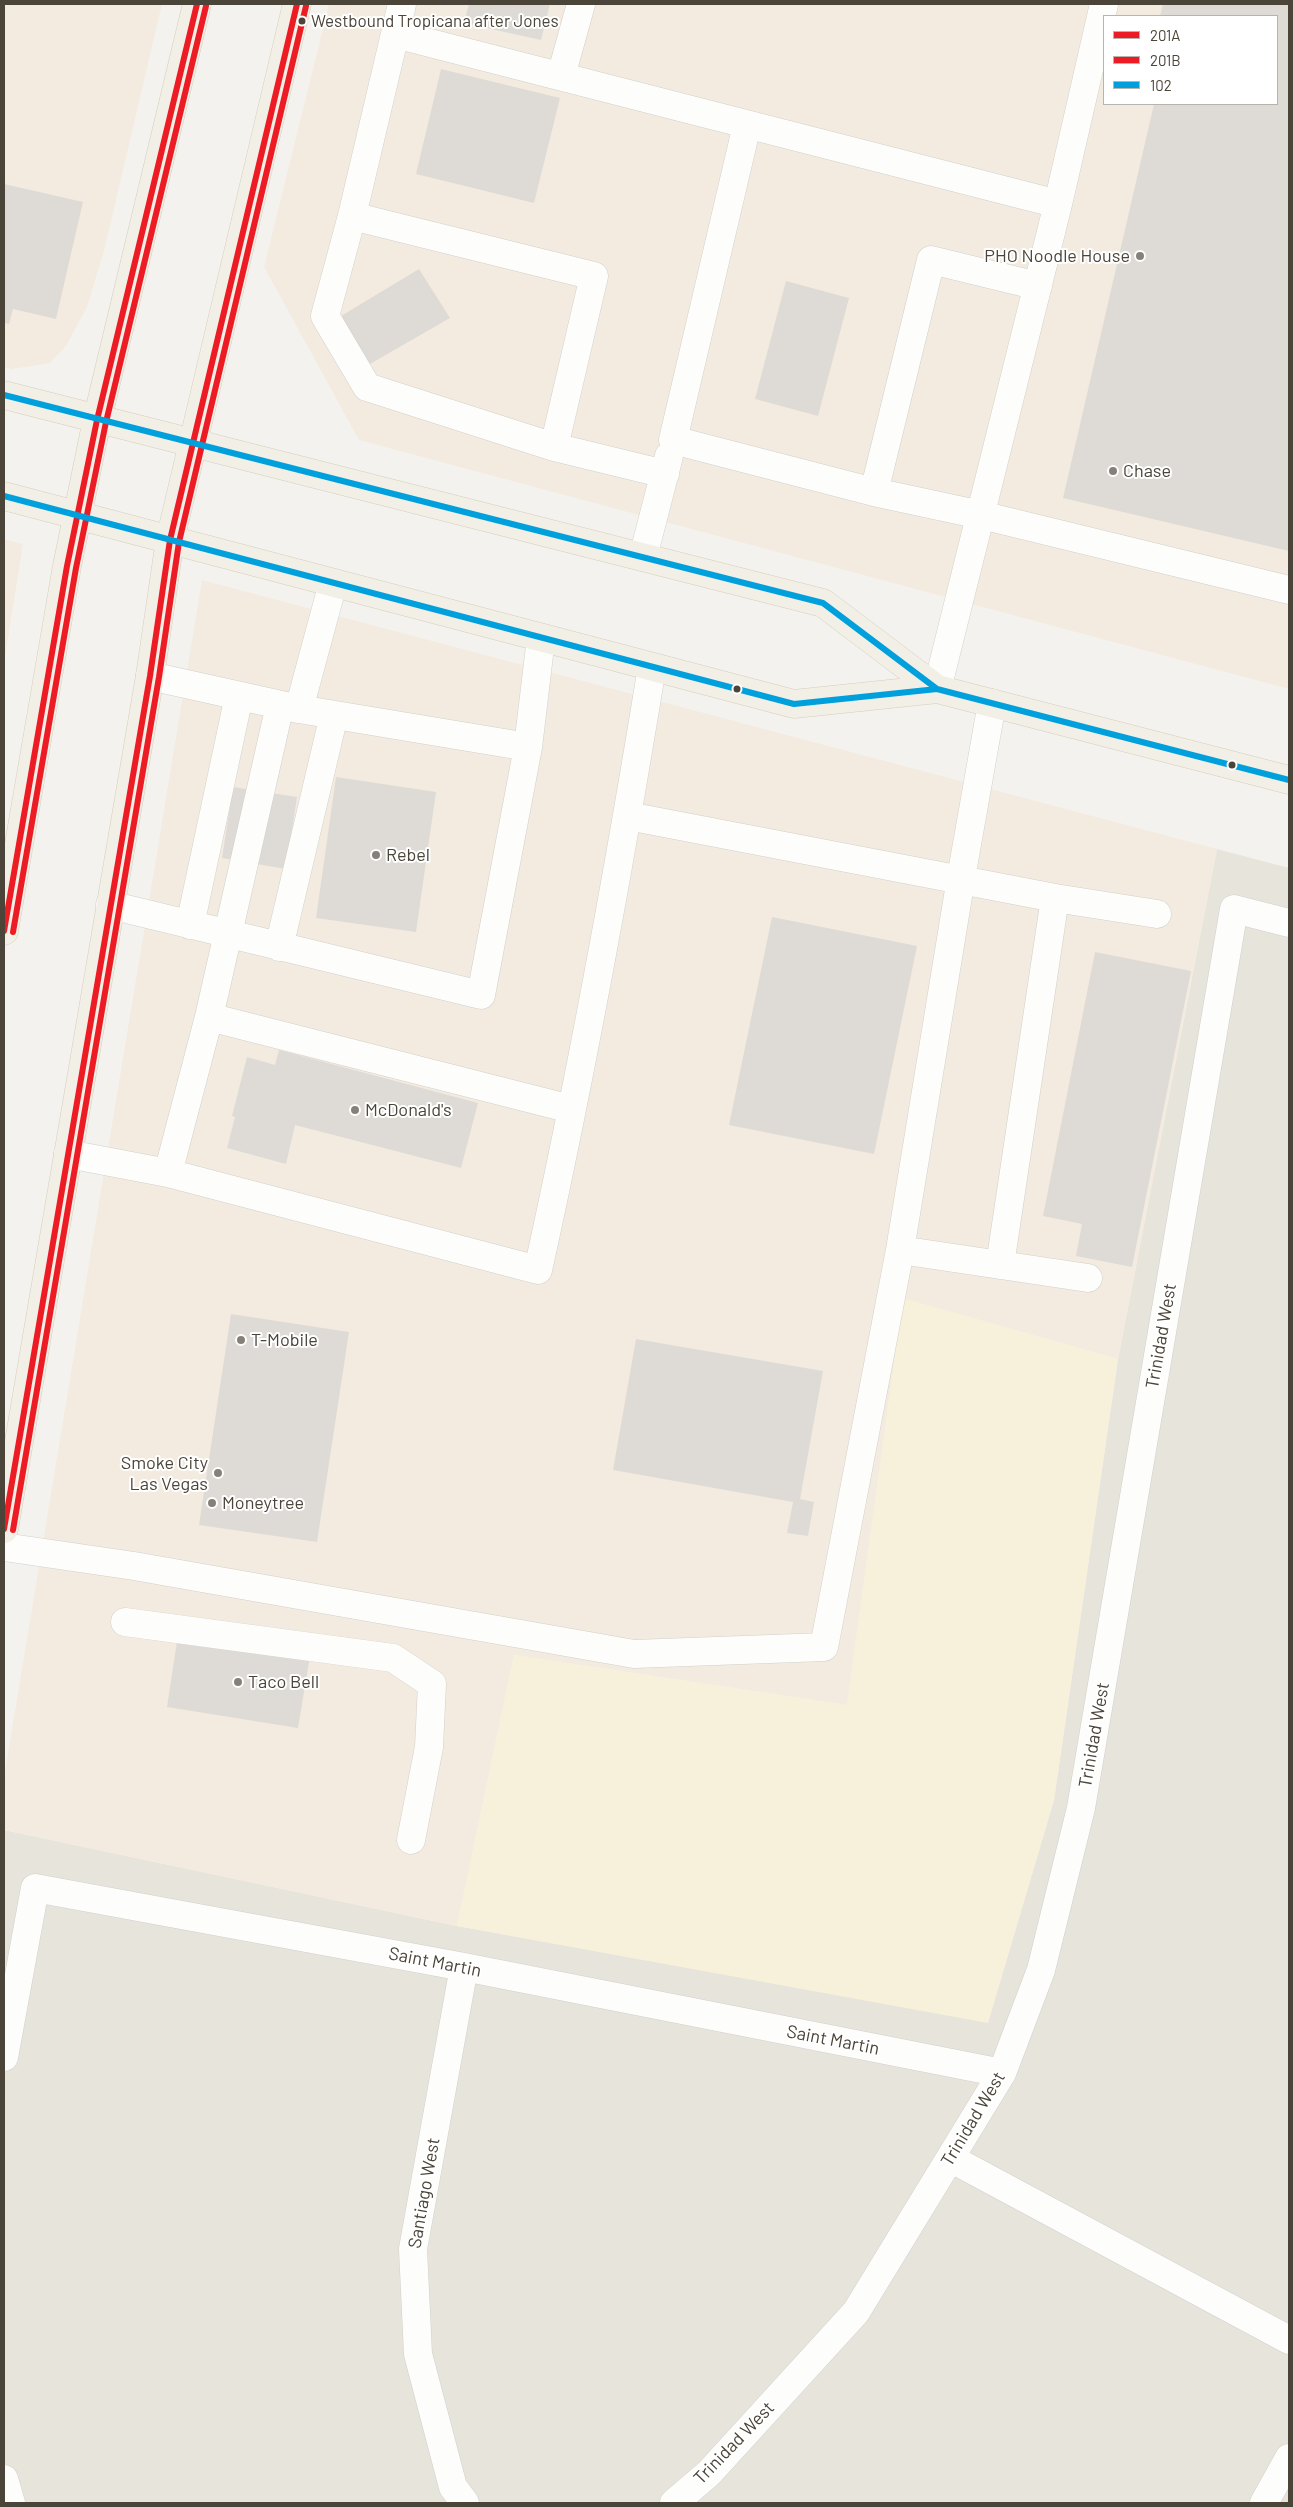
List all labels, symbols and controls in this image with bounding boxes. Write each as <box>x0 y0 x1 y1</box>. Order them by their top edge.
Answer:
place label: Westbound Tropicana after Jones <box>311 11 559 31</box>
legend <box>1103 15 1278 105</box>
marker: Westbound Tropicana after Jones <box>297 16 307 26</box>
text: 201A <box>1150 26 1180 44</box>
text: 201B <box>1150 51 1181 69</box>
text: 102 <box>1150 76 1172 94</box>
place label: PHO Noodle House <box>984 245 1130 267</box>
marker: PHO Noodle House <box>1134 250 1146 262</box>
place label: Chase <box>1123 460 1171 482</box>
marker: Chase <box>1107 465 1119 477</box>
unlabelled marker <box>732 684 742 694</box>
unlabelled marker <box>1227 760 1237 770</box>
place label: Rebel <box>386 844 430 866</box>
marker: Rebel <box>370 849 382 861</box>
place label: McDonald's <box>365 1099 452 1121</box>
marker: McDonald's <box>349 1104 361 1116</box>
street label: Trinidad West <box>1141 1282 1181 1390</box>
place label: T-Mobile <box>251 1329 318 1351</box>
marker: T-Mobile <box>235 1334 247 1346</box>
place label: Smoke City Las Vegas <box>121 1452 208 1495</box>
marker: Smoke City Las Vegas <box>212 1467 224 1479</box>
place label: Moneytree <box>222 1492 304 1514</box>
marker: Moneytree <box>206 1497 218 1509</box>
place label: Taco Bell <box>248 1671 319 1693</box>
marker: Taco Bell <box>232 1676 244 1688</box>
street label: Trinidad West <box>1074 1681 1114 1789</box>
street label: Saint Martin <box>387 1942 483 1982</box>
street label: Saint Martin <box>785 2020 881 2060</box>
street label: Trinidad West <box>936 2068 1010 2170</box>
street label: Santiago West <box>404 2136 444 2250</box>
street label: Trinidad West <box>689 2397 779 2489</box>

